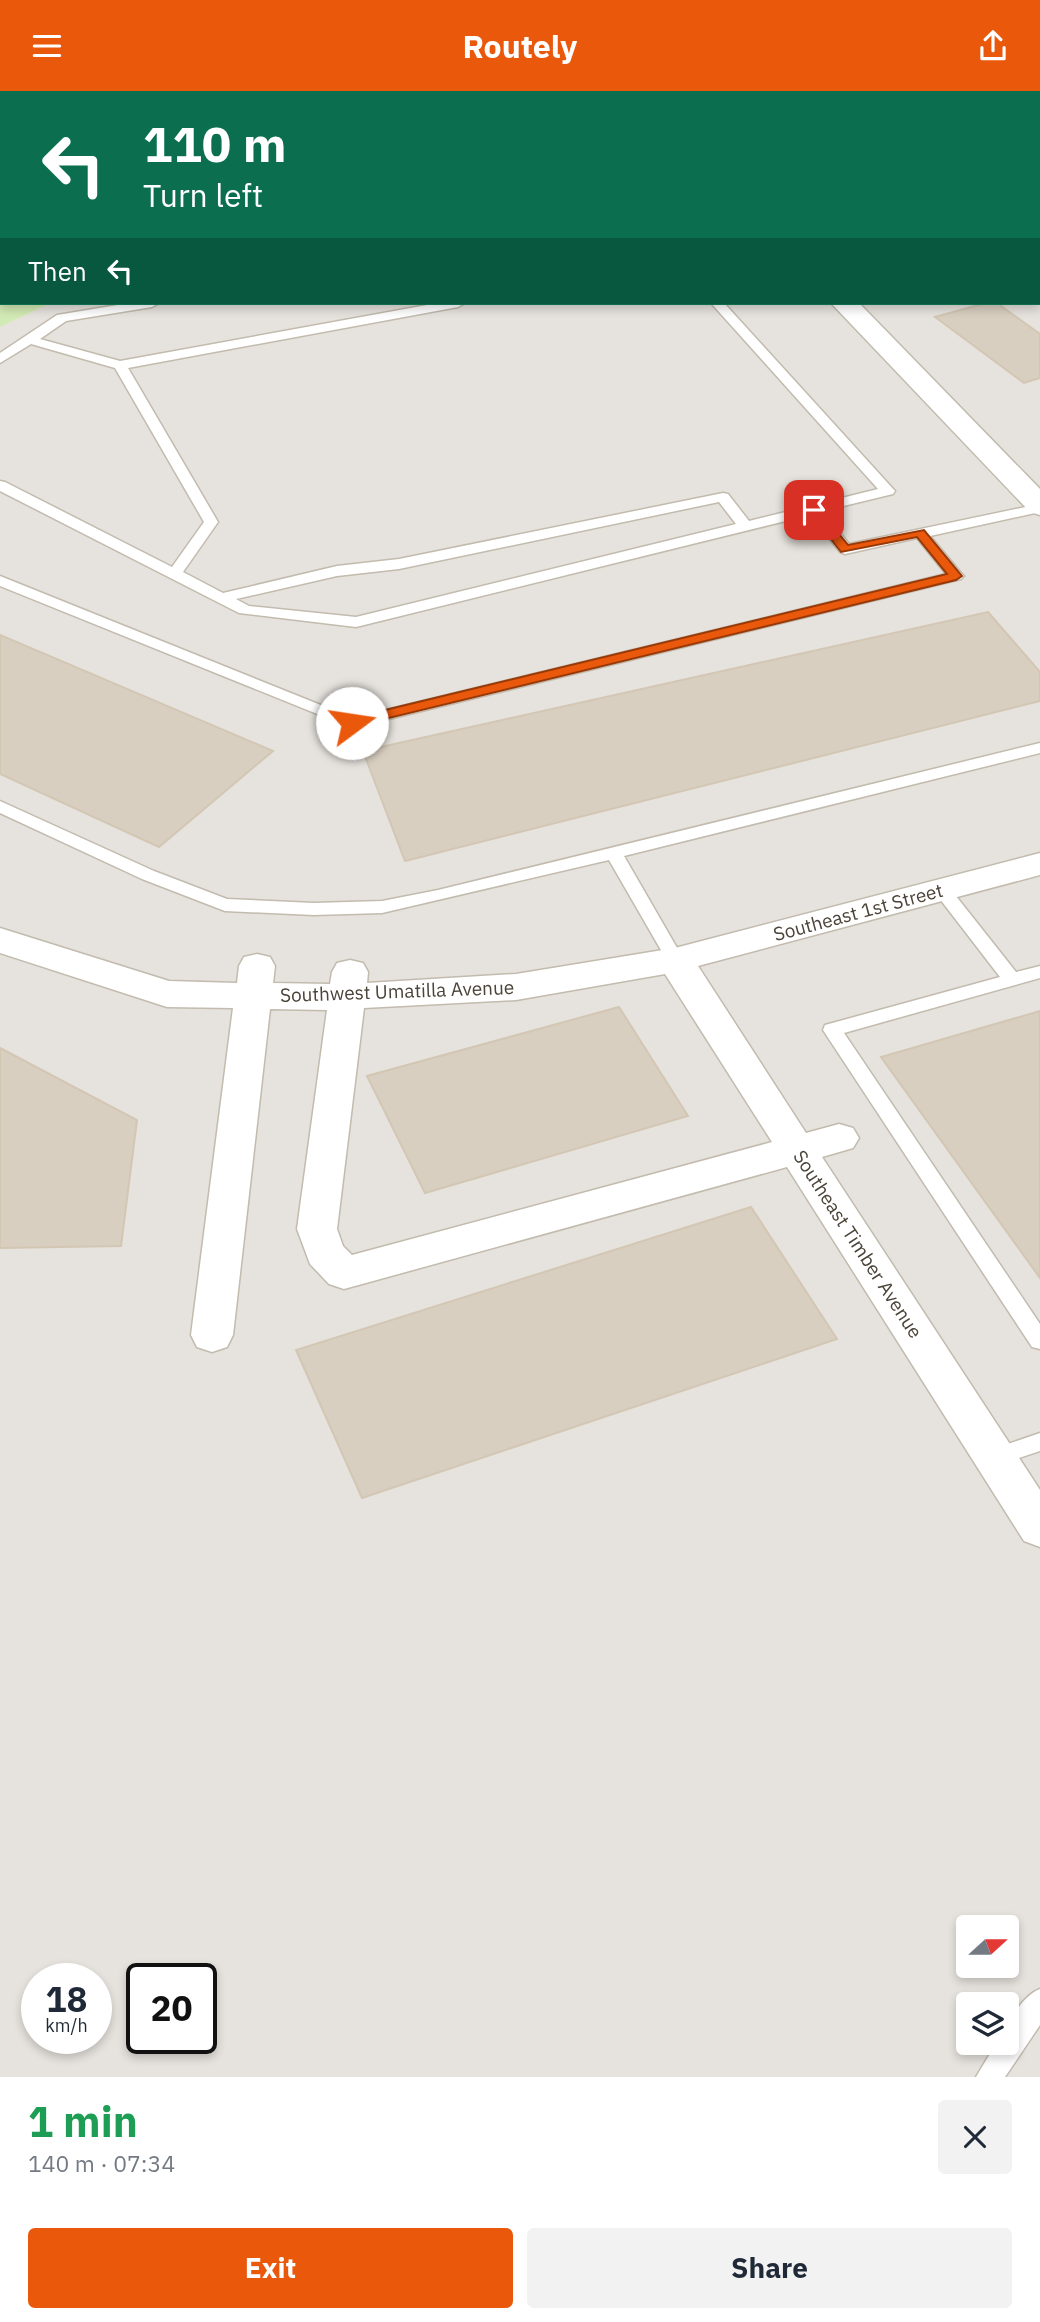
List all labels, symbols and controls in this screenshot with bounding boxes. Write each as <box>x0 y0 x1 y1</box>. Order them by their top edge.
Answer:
text: Routely <box>463 25 577 67</box>
icon: menu <box>28 27 66 65</box>
icon: share <box>974 27 1012 65</box>
text: 110 m <box>143 112 287 175</box>
icon: left <box>28 119 119 210</box>
text: Turn left <box>143 174 263 216</box>
icon: left <box>101 252 139 290</box>
text: Then <box>28 254 87 288</box>
pin <box>784 480 844 540</box>
icon: arrive <box>795 491 833 529</box>
position arrow <box>315 686 389 760</box>
street label: Southeast 1st Street <box>771 878 945 946</box>
street label: Southwest Umatilla Avenue <box>279 975 515 1007</box>
street label: Southeast Timber Avenue <box>788 1145 928 1343</box>
north arrow <box>956 1915 1018 1977</box>
map controls <box>956 1915 1019 2055</box>
speed limit sign: 20 <box>126 1963 217 2054</box>
text: 18 <box>45 1976 88 2022</box>
button: layers <box>956 1992 1019 2055</box>
text: km/h <box>45 2014 88 2037</box>
text: 1 min <box>28 2094 138 2149</box>
button: close <box>938 2100 1012 2174</box>
text: 140 m · 07:34 <box>28 2148 175 2178</box>
button: Exit <box>28 2228 513 2308</box>
button: Share <box>527 2228 1012 2308</box>

